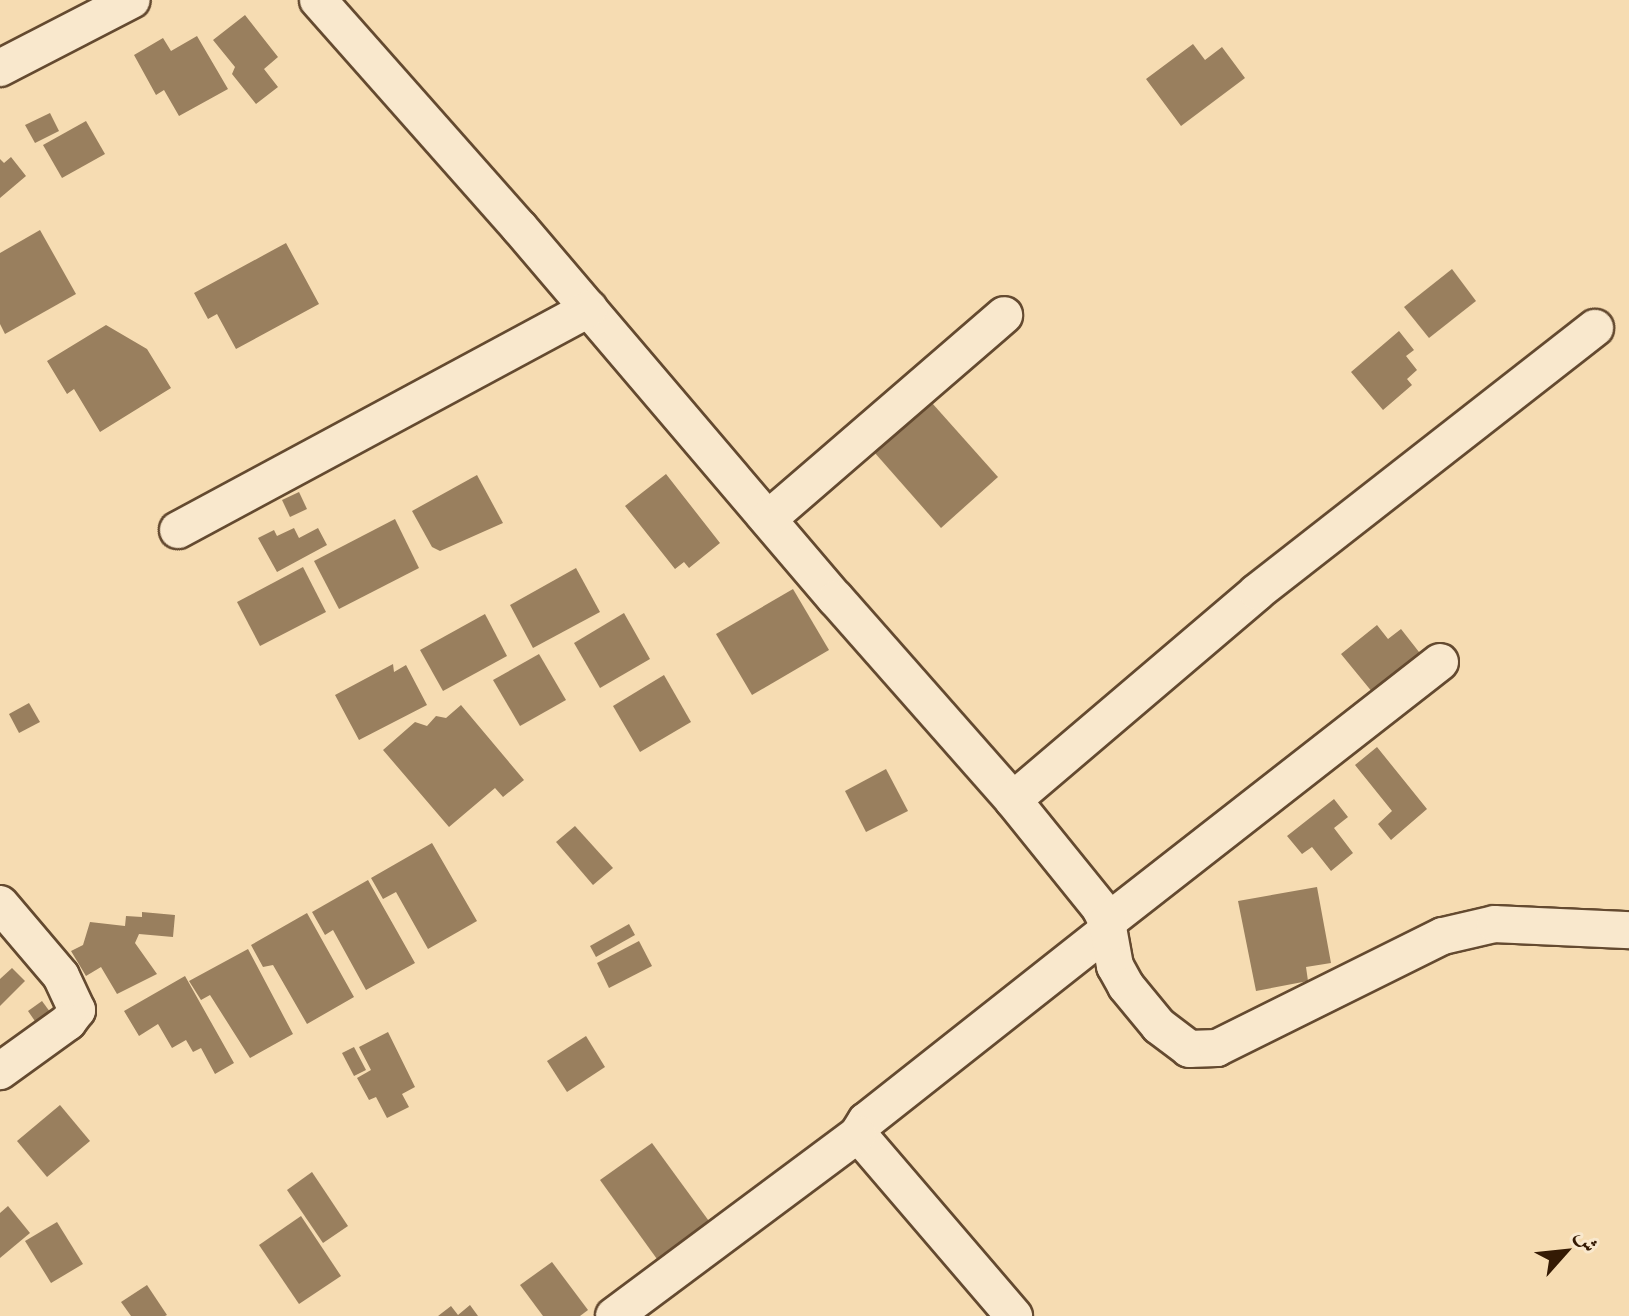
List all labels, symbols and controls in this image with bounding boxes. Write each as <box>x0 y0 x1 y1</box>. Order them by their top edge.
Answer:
north arrow <box>1525 1212 1605 1292</box>
text: ش <box>1570 1225 1604 1257</box>

